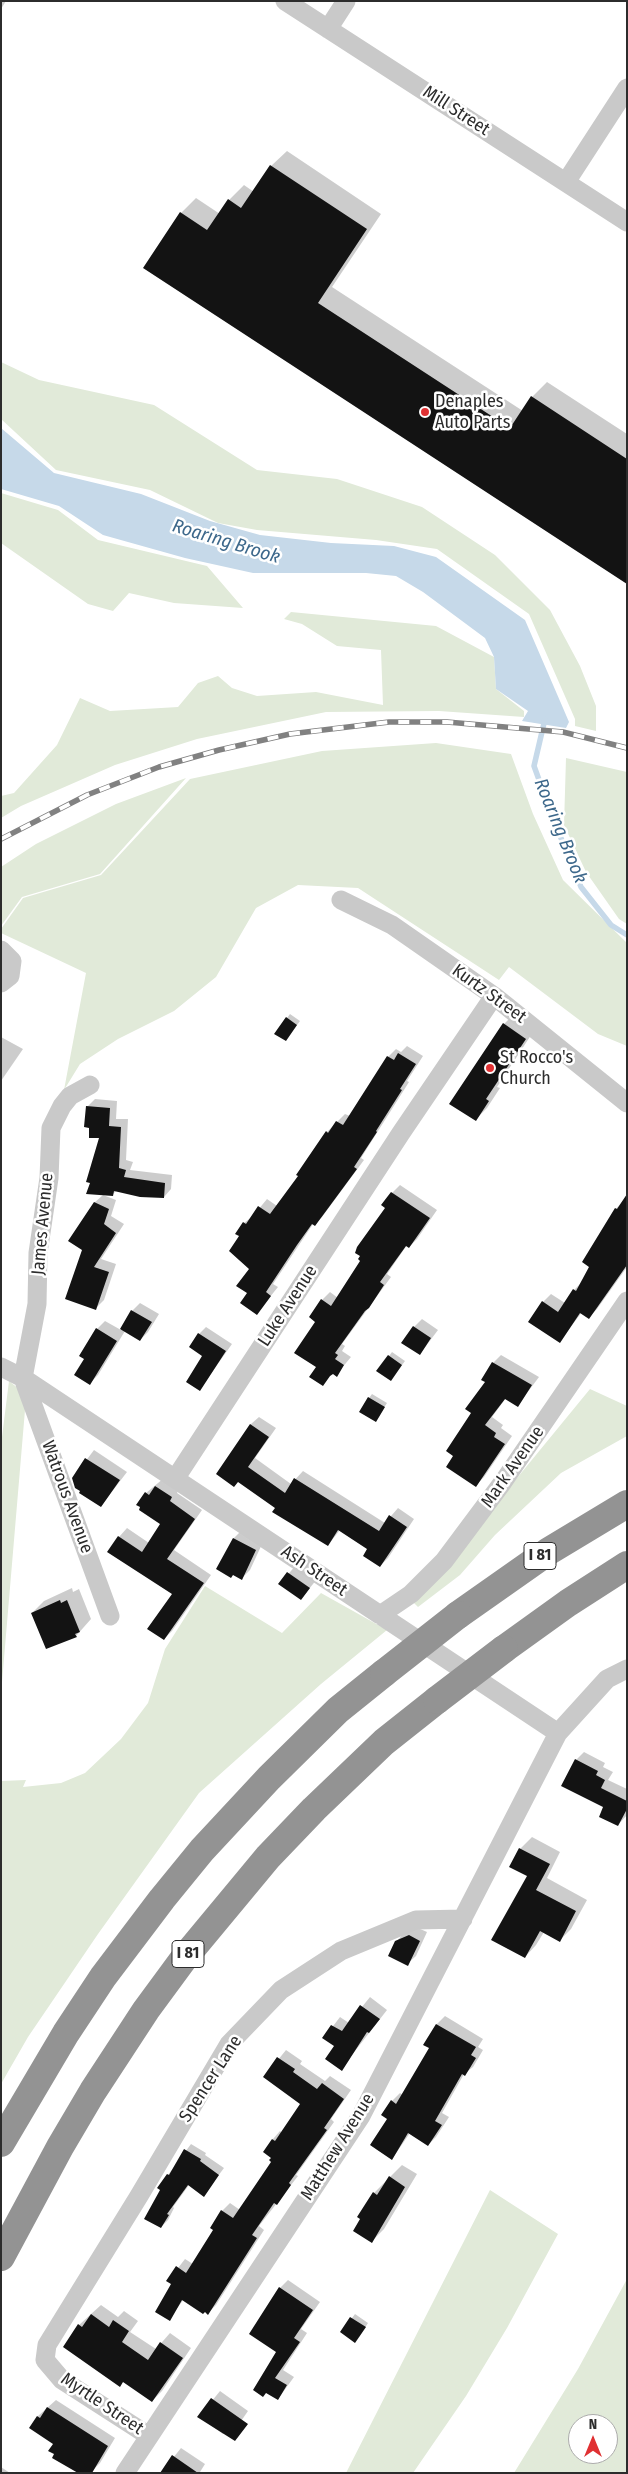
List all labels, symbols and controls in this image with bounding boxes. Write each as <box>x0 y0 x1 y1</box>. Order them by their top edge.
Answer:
street label: Mill Street <box>419 81 493 141</box>
place label: Denaples Auto Parts <box>435 391 510 434</box>
marker: Denaples Auto Parts <box>419 406 431 418</box>
water label: Roaring Brook <box>169 515 283 569</box>
water label: Roaring Brook <box>529 775 591 887</box>
street label: Kurtz Street <box>448 960 530 1028</box>
place label: St Rocco's Church <box>500 1047 573 1090</box>
marker: St Rocco's Church <box>484 1062 496 1074</box>
street label: James Avenue <box>28 1172 58 1276</box>
street label: Luke Avenue <box>254 1261 322 1351</box>
street label: Mark Avenue <box>477 1422 549 1512</box>
street label: Watrous Avenue <box>37 1438 97 1556</box>
street label: Ash Street <box>277 1541 351 1601</box>
road number: I 81 <box>524 1542 556 1570</box>
road number: I 81 <box>172 1940 204 1968</box>
street label: Spencer Lane <box>175 2032 247 2126</box>
street label: Matthew Avenue <box>297 2090 379 2204</box>
street label: Myrtle Street <box>57 2369 147 2439</box>
north arrow <box>568 2414 618 2464</box>
text: N <box>589 2416 597 2433</box>

